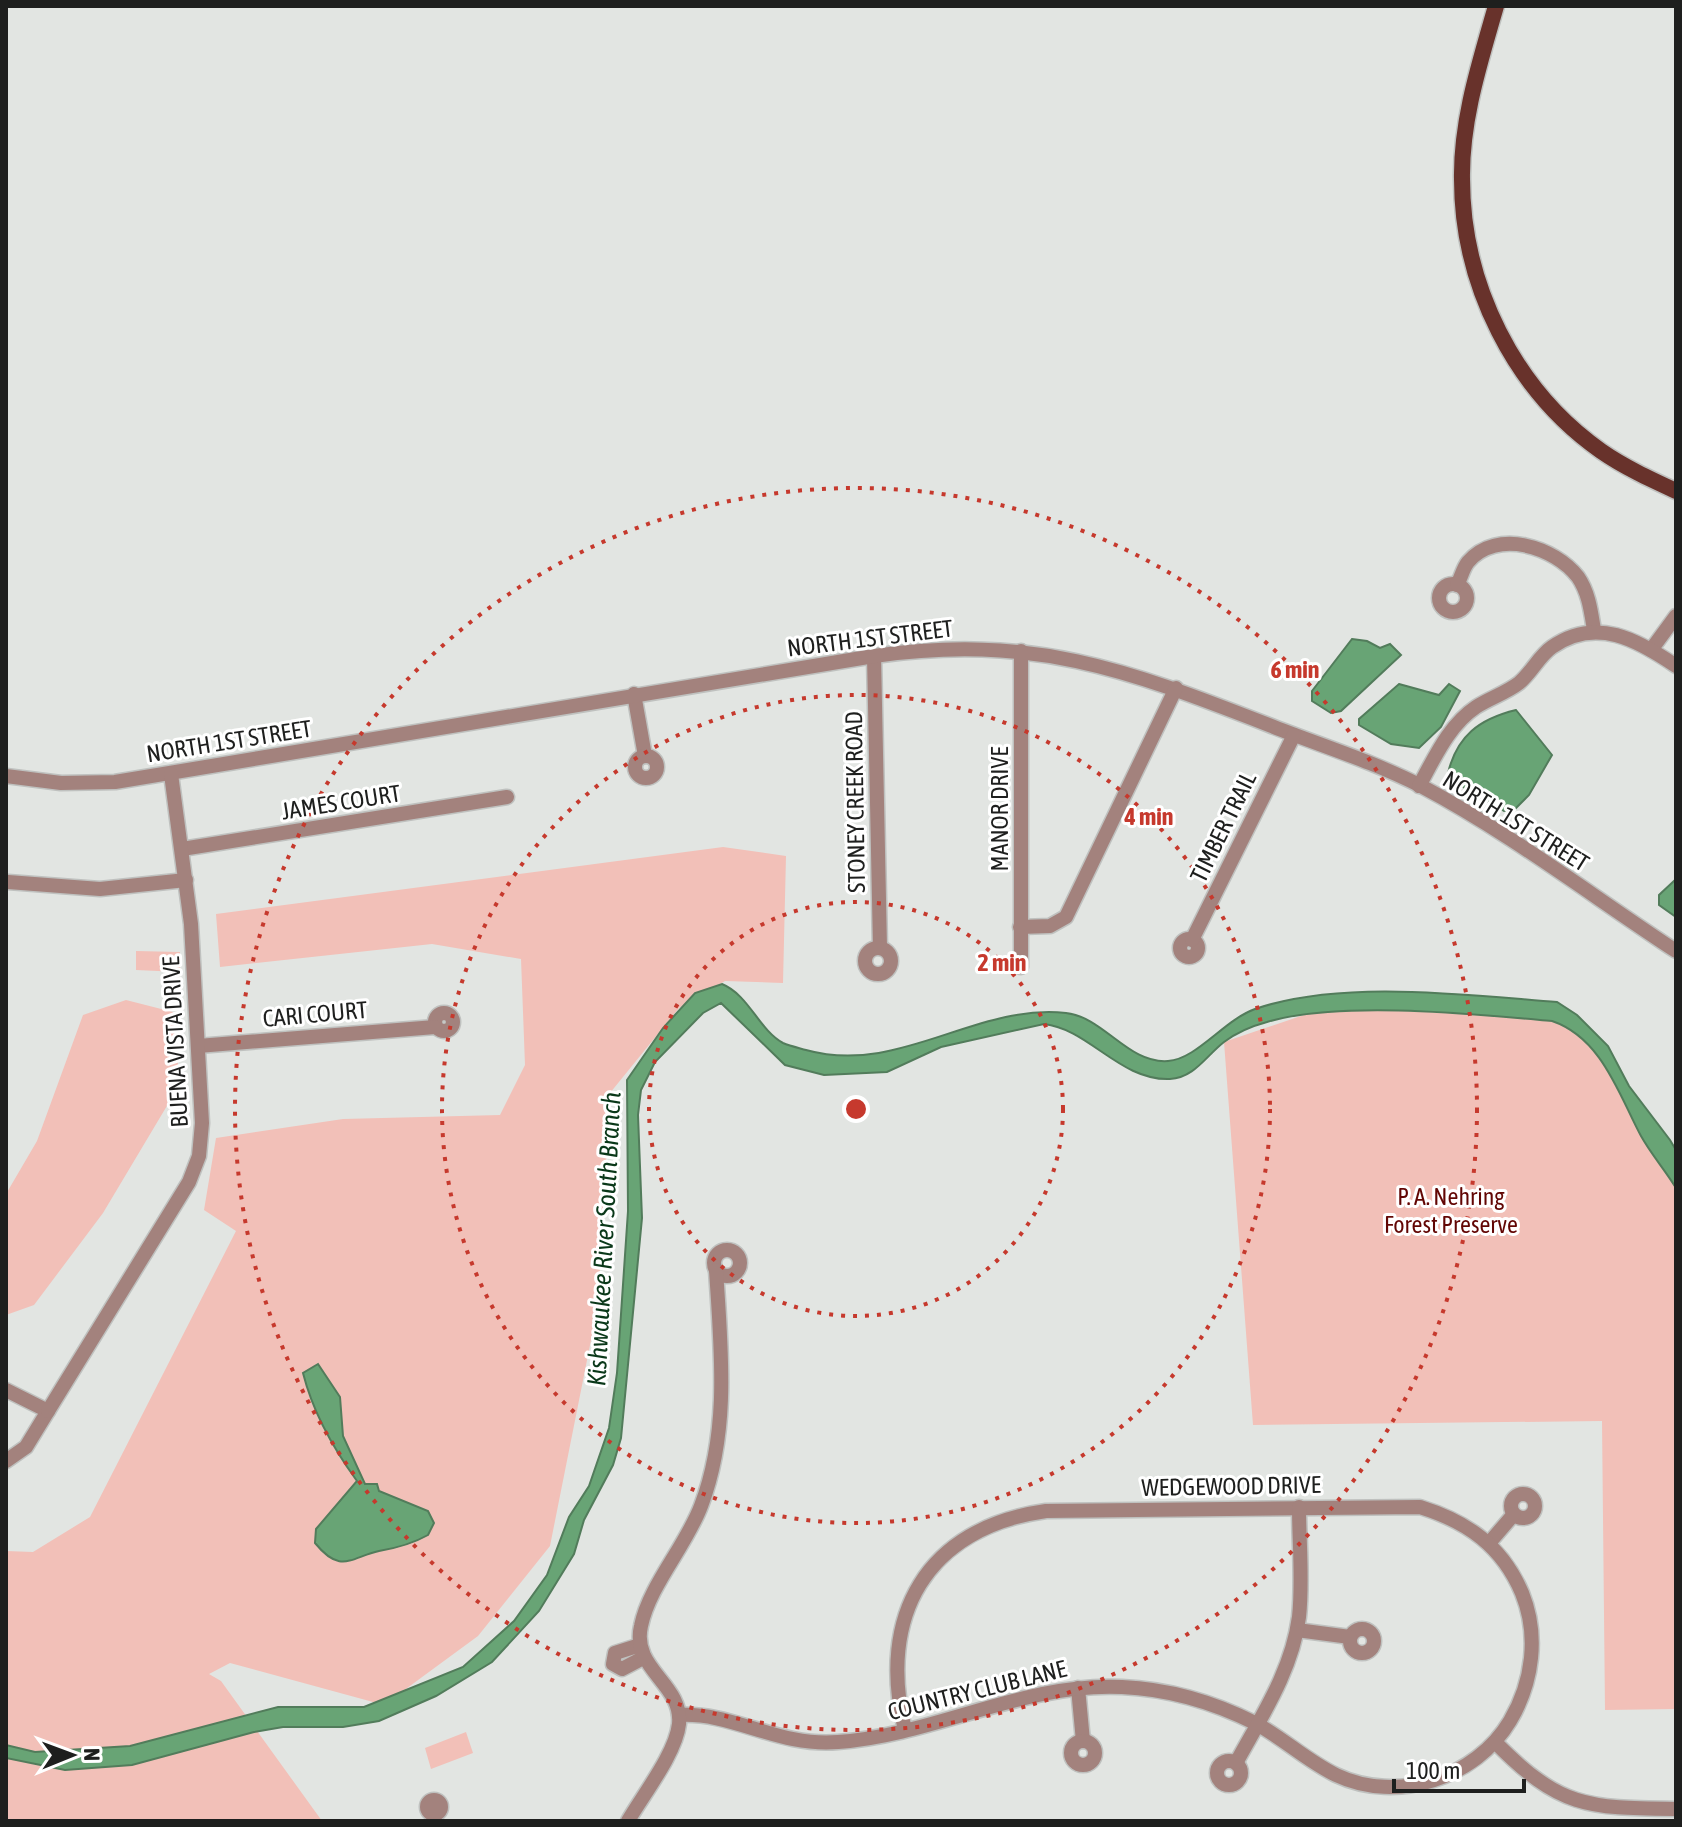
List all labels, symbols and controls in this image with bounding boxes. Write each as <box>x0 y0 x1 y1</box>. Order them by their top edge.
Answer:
street label: NORTH 1ST STREET <box>786 614 955 662</box>
text: 6 min <box>1270 656 1320 683</box>
street label: STONEY CREEK ROAD <box>840 711 870 893</box>
street label: NORTH 1ST STREET <box>145 715 314 767</box>
street label: MANOR DRIVE <box>986 747 1013 871</box>
street label: NORTH 1ST STREET <box>1438 765 1594 877</box>
street label: TIMBER TRAIL <box>1185 767 1262 887</box>
street label: JAMES COURT <box>280 779 403 825</box>
text: 4 min <box>1123 803 1174 830</box>
text: 2 min <box>977 949 1027 976</box>
street label: BUENA VISTA DRIVE <box>157 956 193 1128</box>
street label: CARI COURT <box>262 996 369 1032</box>
water label: Kishwaukee River South Branch <box>581 1091 627 1387</box>
centre of rings <box>842 1095 870 1123</box>
park label: P. A. Nehring Forest Preserve <box>1384 1183 1518 1238</box>
street label: WEDGEWOOD DRIVE <box>1141 1471 1321 1501</box>
street label: COUNTRY CLUB LANE <box>885 1655 1069 1725</box>
north arrow <box>32 1715 112 1795</box>
scale bar <box>1394 1743 1524 1793</box>
text: N <box>79 1748 105 1761</box>
text: 100 m <box>1406 1757 1460 1784</box>

